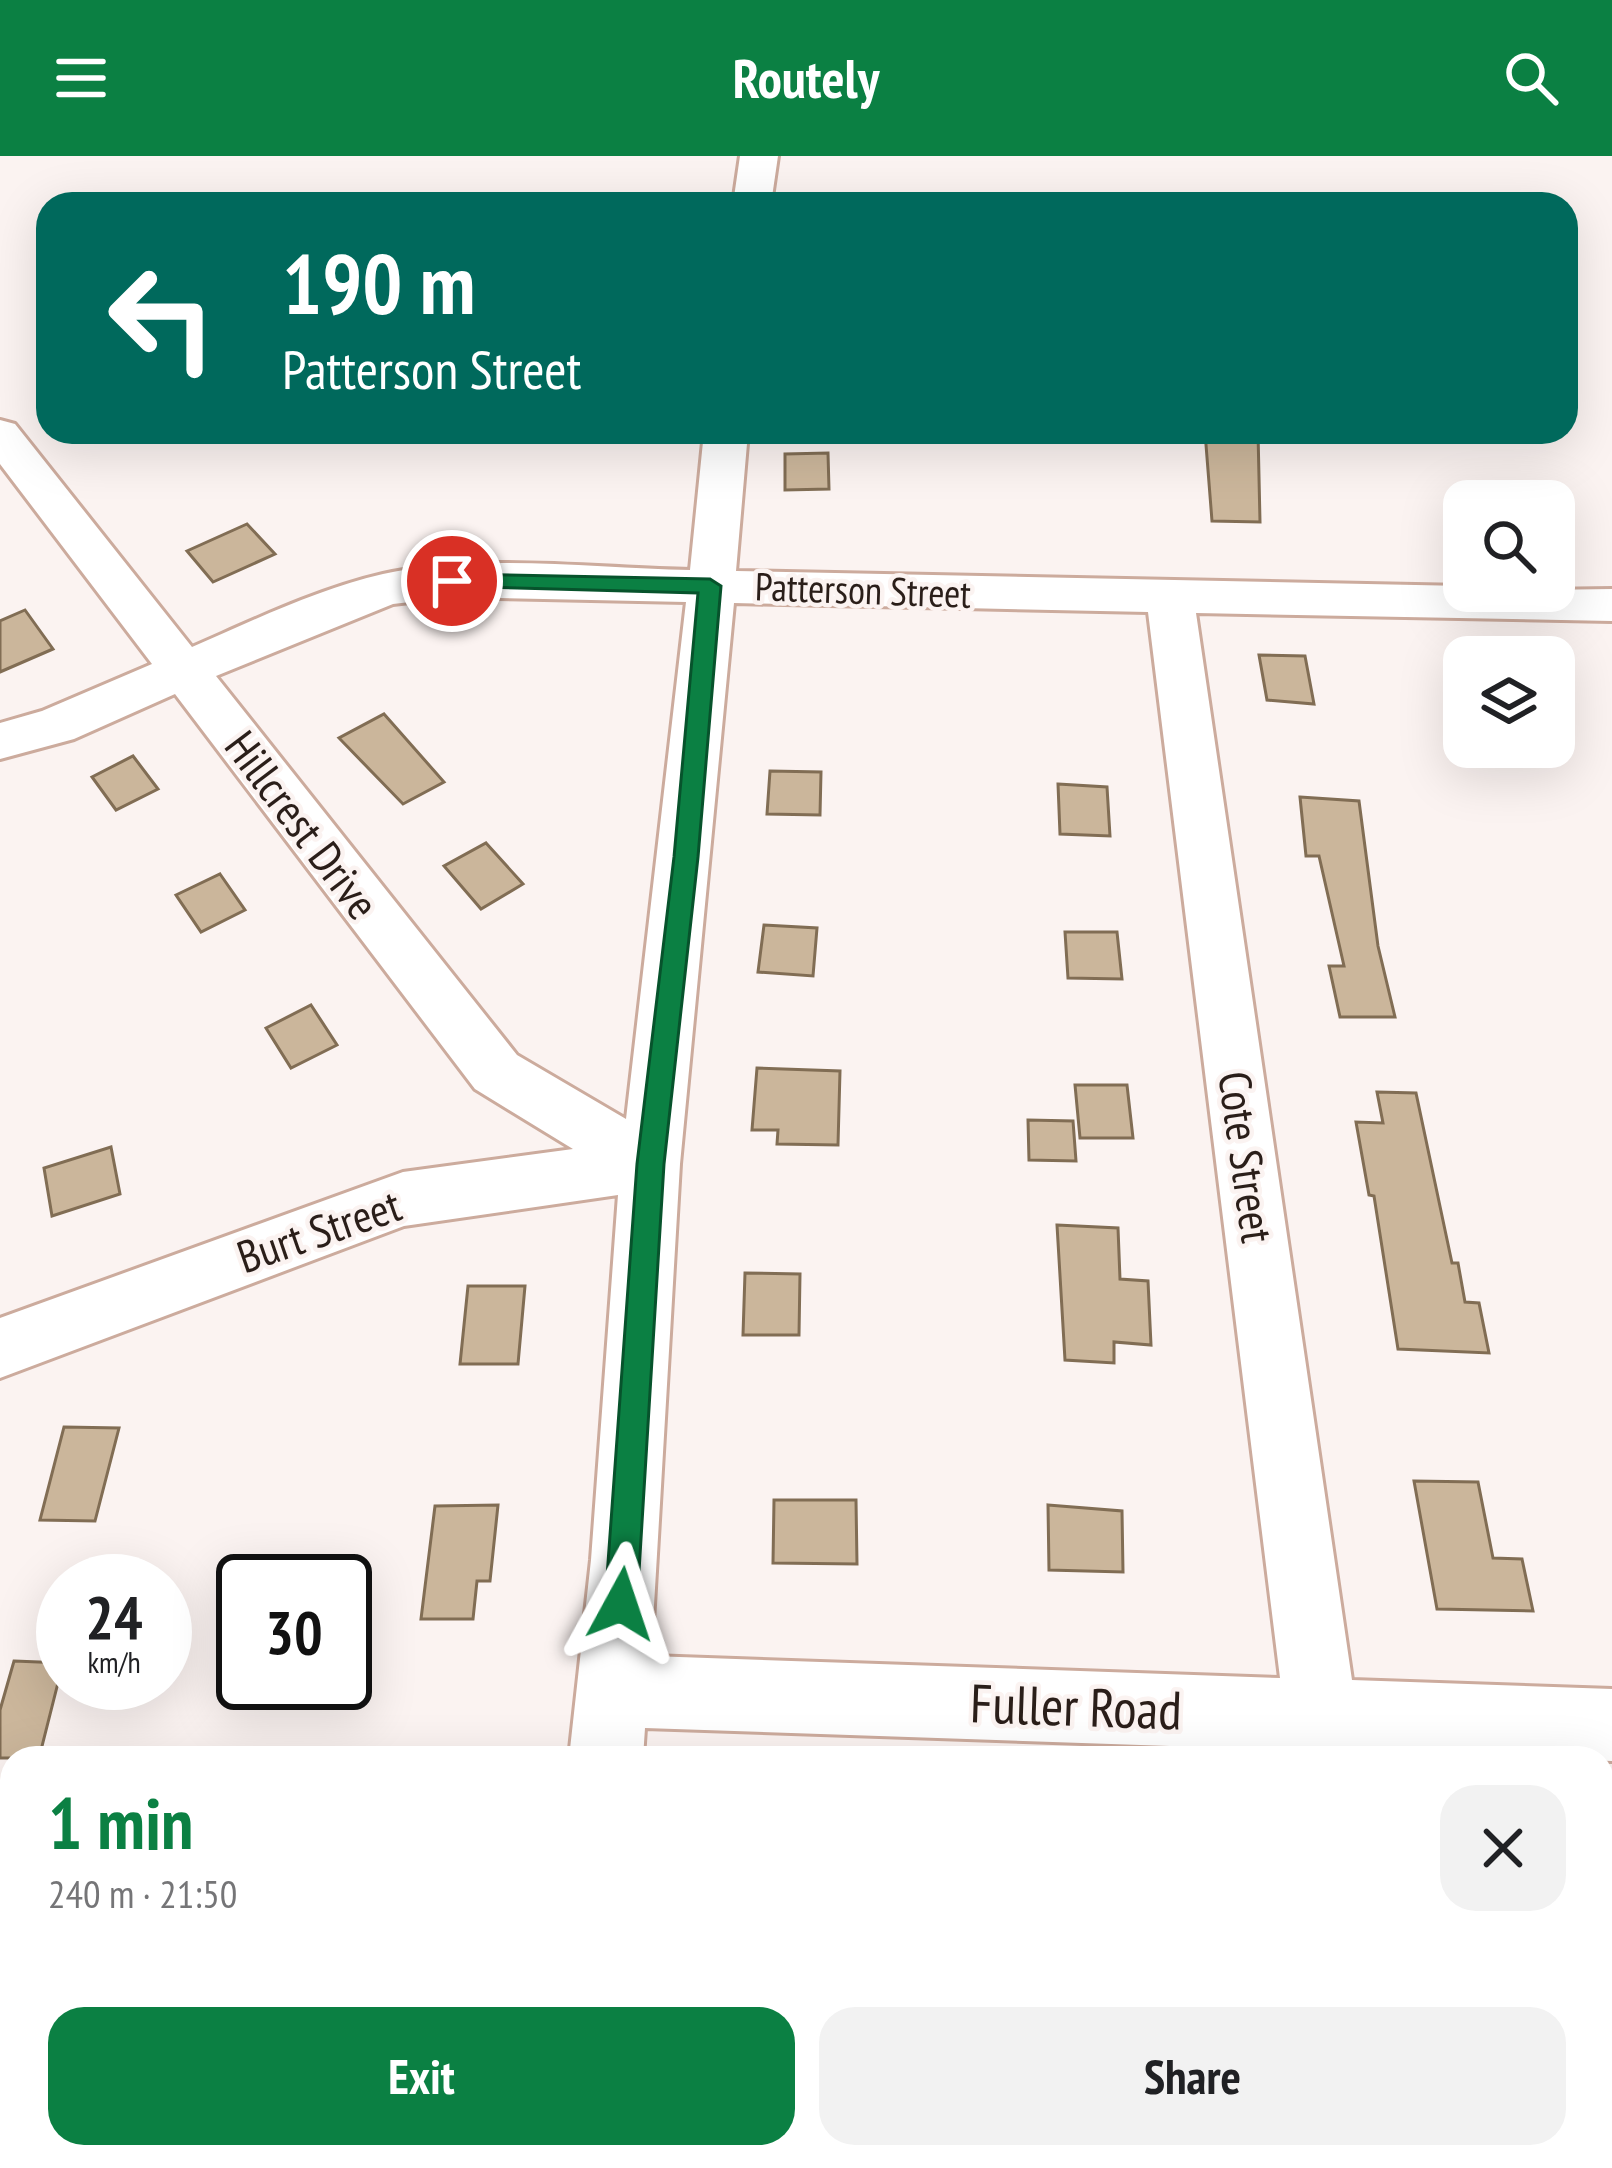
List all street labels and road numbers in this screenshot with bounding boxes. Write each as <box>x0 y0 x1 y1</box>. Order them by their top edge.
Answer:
street label: Patterson Street <box>754 560 972 619</box>
street label: Hillcrest Drive <box>213 719 392 930</box>
street label: Cote Street <box>1206 1068 1288 1247</box>
street label: Burt Street <box>229 1175 409 1285</box>
street label: Fuller Road <box>969 1667 1183 1745</box>

